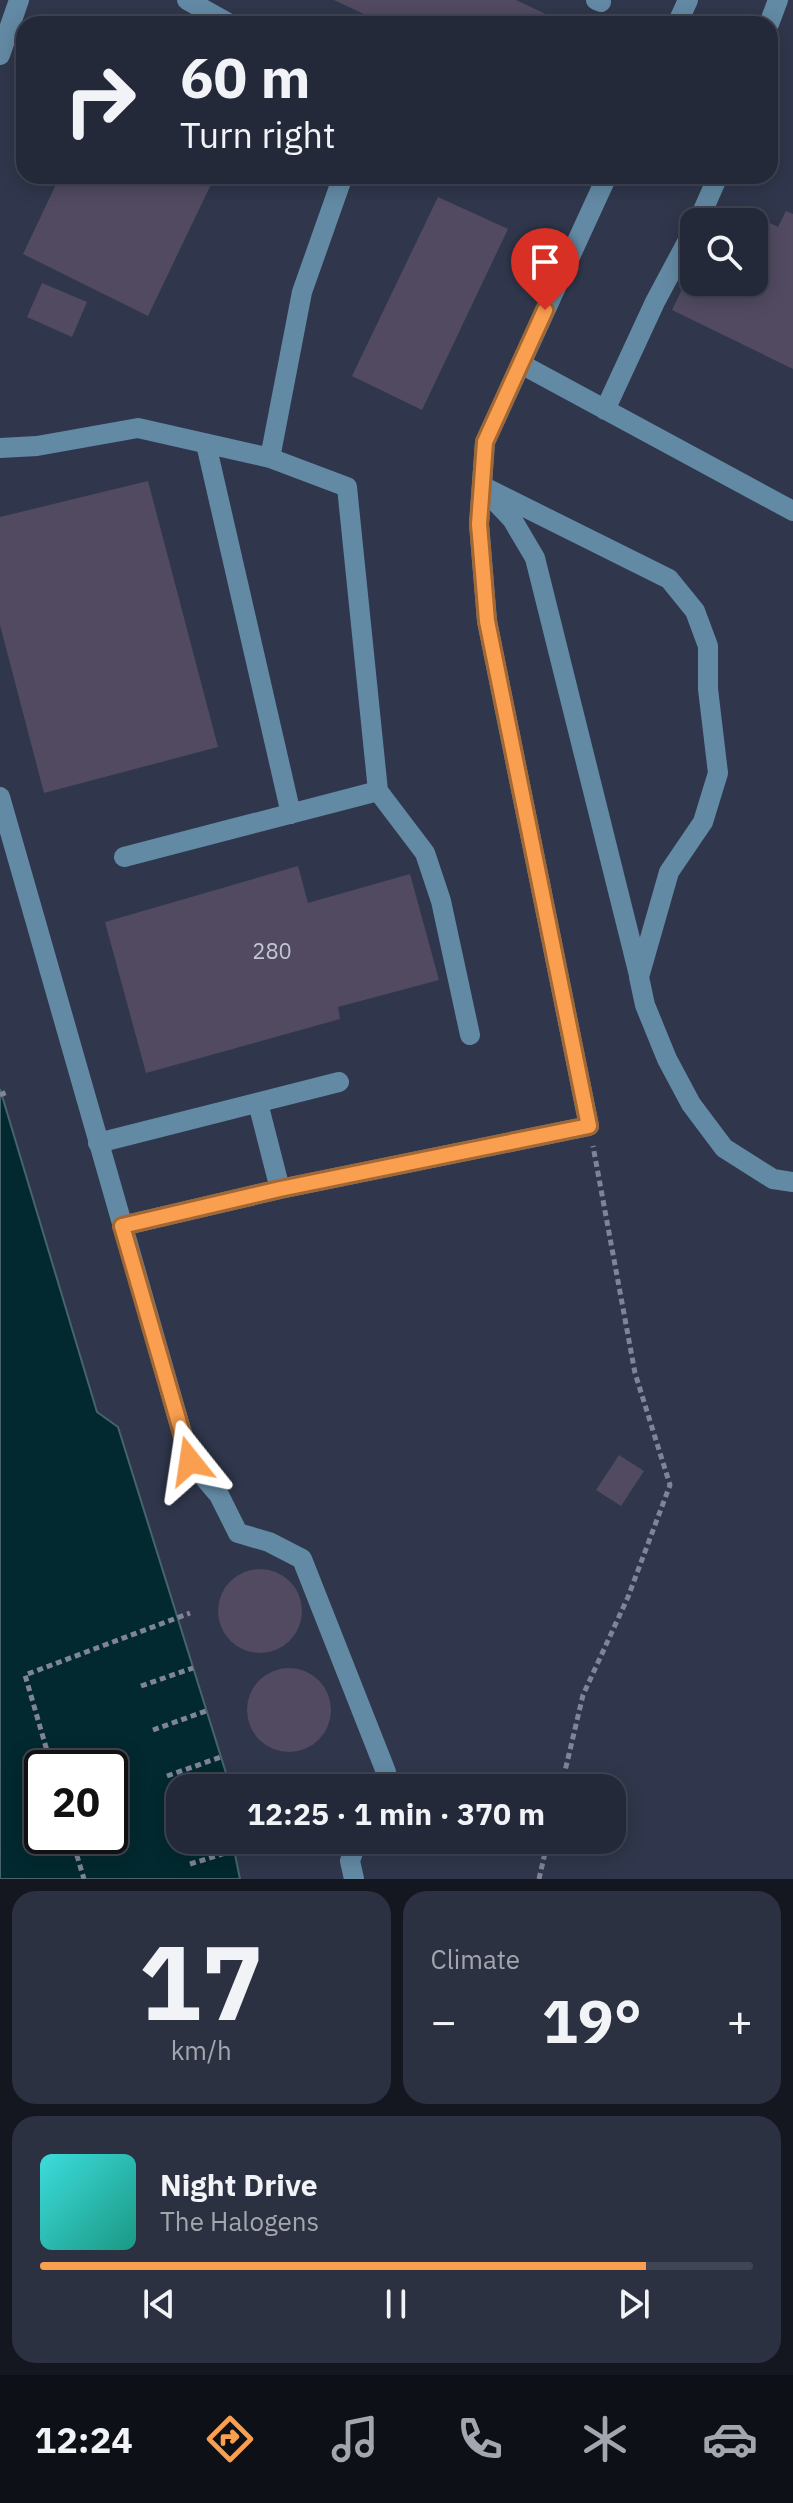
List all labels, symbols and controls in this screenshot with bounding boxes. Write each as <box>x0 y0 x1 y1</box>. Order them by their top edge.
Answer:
text: 60 m <box>180 41 310 113</box>
icon: right <box>48 48 152 152</box>
text: Turn right <box>180 111 336 158</box>
map controls <box>680 208 768 296</box>
button: search <box>680 208 768 296</box>
pin <box>511 228 579 310</box>
icon: arrive <box>523 240 567 284</box>
house number: 280 <box>252 936 292 965</box>
position arrow <box>148 1419 232 1503</box>
speed limit sign: 20 <box>24 1750 128 1854</box>
text: 12:25 · 1 min · 370 m <box>247 1794 545 1833</box>
text: 17 <box>139 1913 264 2049</box>
text: Climate <box>431 1942 520 1976</box>
text: 19° <box>542 1981 642 2060</box>
text: − <box>431 1992 457 2049</box>
text: + <box>727 1992 753 2049</box>
text: km/h <box>171 2033 232 2067</box>
text: Night Drive <box>160 2165 318 2204</box>
text: The Halogens <box>160 2204 319 2238</box>
icon: previous <box>137 2282 181 2326</box>
icon: pause <box>374 2282 418 2326</box>
icon: next <box>612 2282 656 2326</box>
icon: directions <box>202 2411 258 2467</box>
icon: music <box>327 2411 383 2467</box>
icon: phone <box>452 2411 508 2467</box>
icon: climate <box>577 2411 633 2467</box>
icon: car <box>702 2411 758 2467</box>
text: 12:24 <box>35 2416 133 2463</box>

